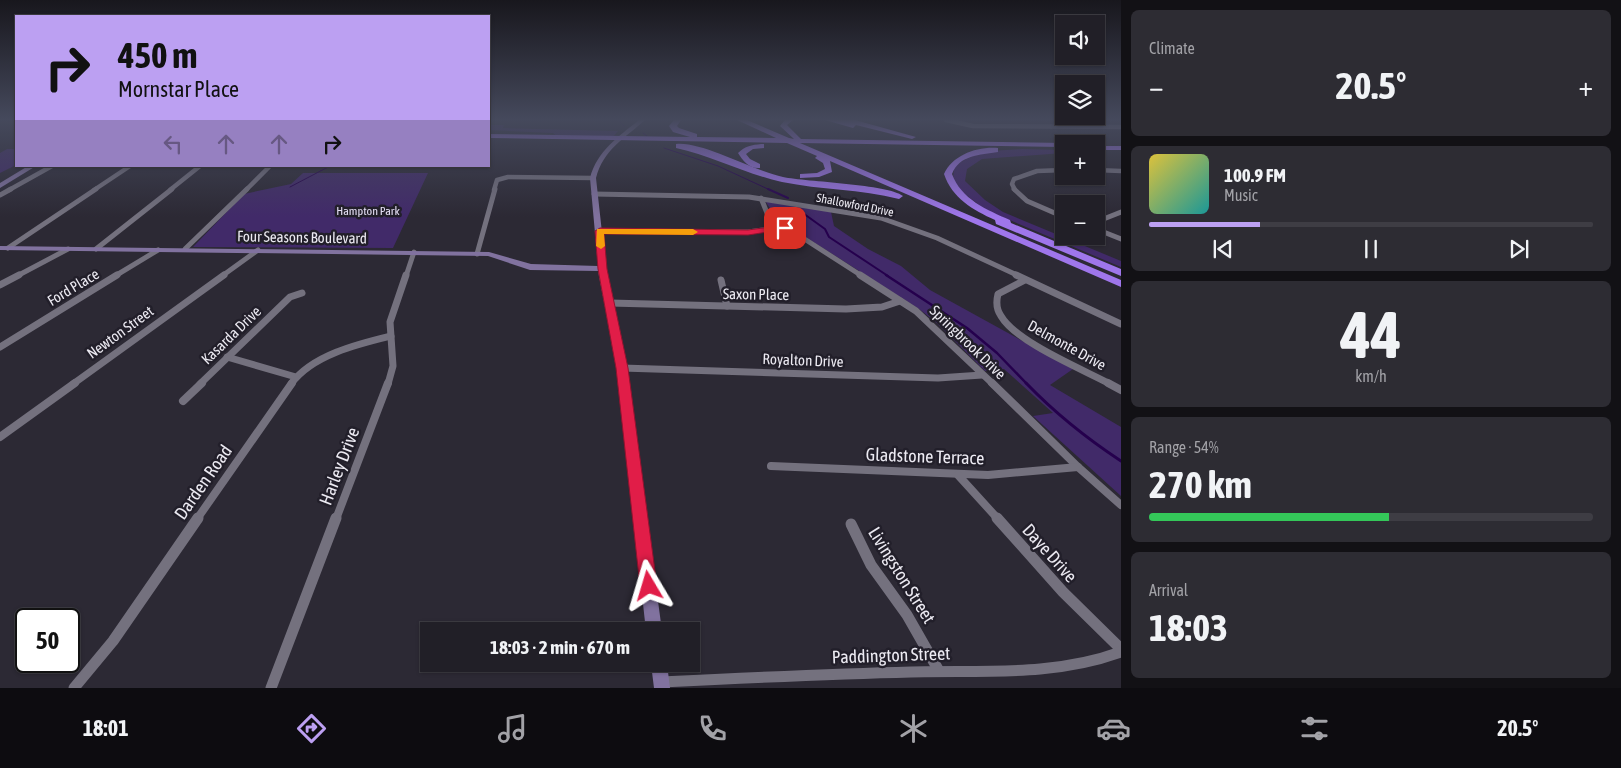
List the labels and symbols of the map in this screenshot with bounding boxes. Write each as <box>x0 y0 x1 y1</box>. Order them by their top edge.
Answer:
street label: Shallowford Drive <box>815 191 895 219</box>
park label: Hampton Park <box>336 204 400 218</box>
pin <box>764 207 806 249</box>
street label: Four Seasons Boulevard <box>237 227 367 247</box>
street label: Ford Place <box>44 265 102 309</box>
street label: Saxon Place <box>723 285 789 303</box>
street label: Newton Street <box>83 302 157 362</box>
street label: Kasarda Drive <box>198 302 264 368</box>
street label: Springbrook Drive <box>927 302 1009 382</box>
street label: Delmonte Drive <box>1025 317 1109 373</box>
street label: Royalton Drive <box>762 350 844 370</box>
street label: Harley Drive <box>315 424 363 508</box>
street label: Darden Road <box>170 441 236 523</box>
street label: Gladstone Terrace <box>865 443 985 469</box>
street label: Daye Drive <box>1018 519 1082 587</box>
street label: Livingston Street <box>864 523 940 627</box>
position arrow <box>622 559 674 611</box>
speed limit sign: 50 <box>15 608 80 673</box>
street label: Paddington Street <box>831 642 951 668</box>

